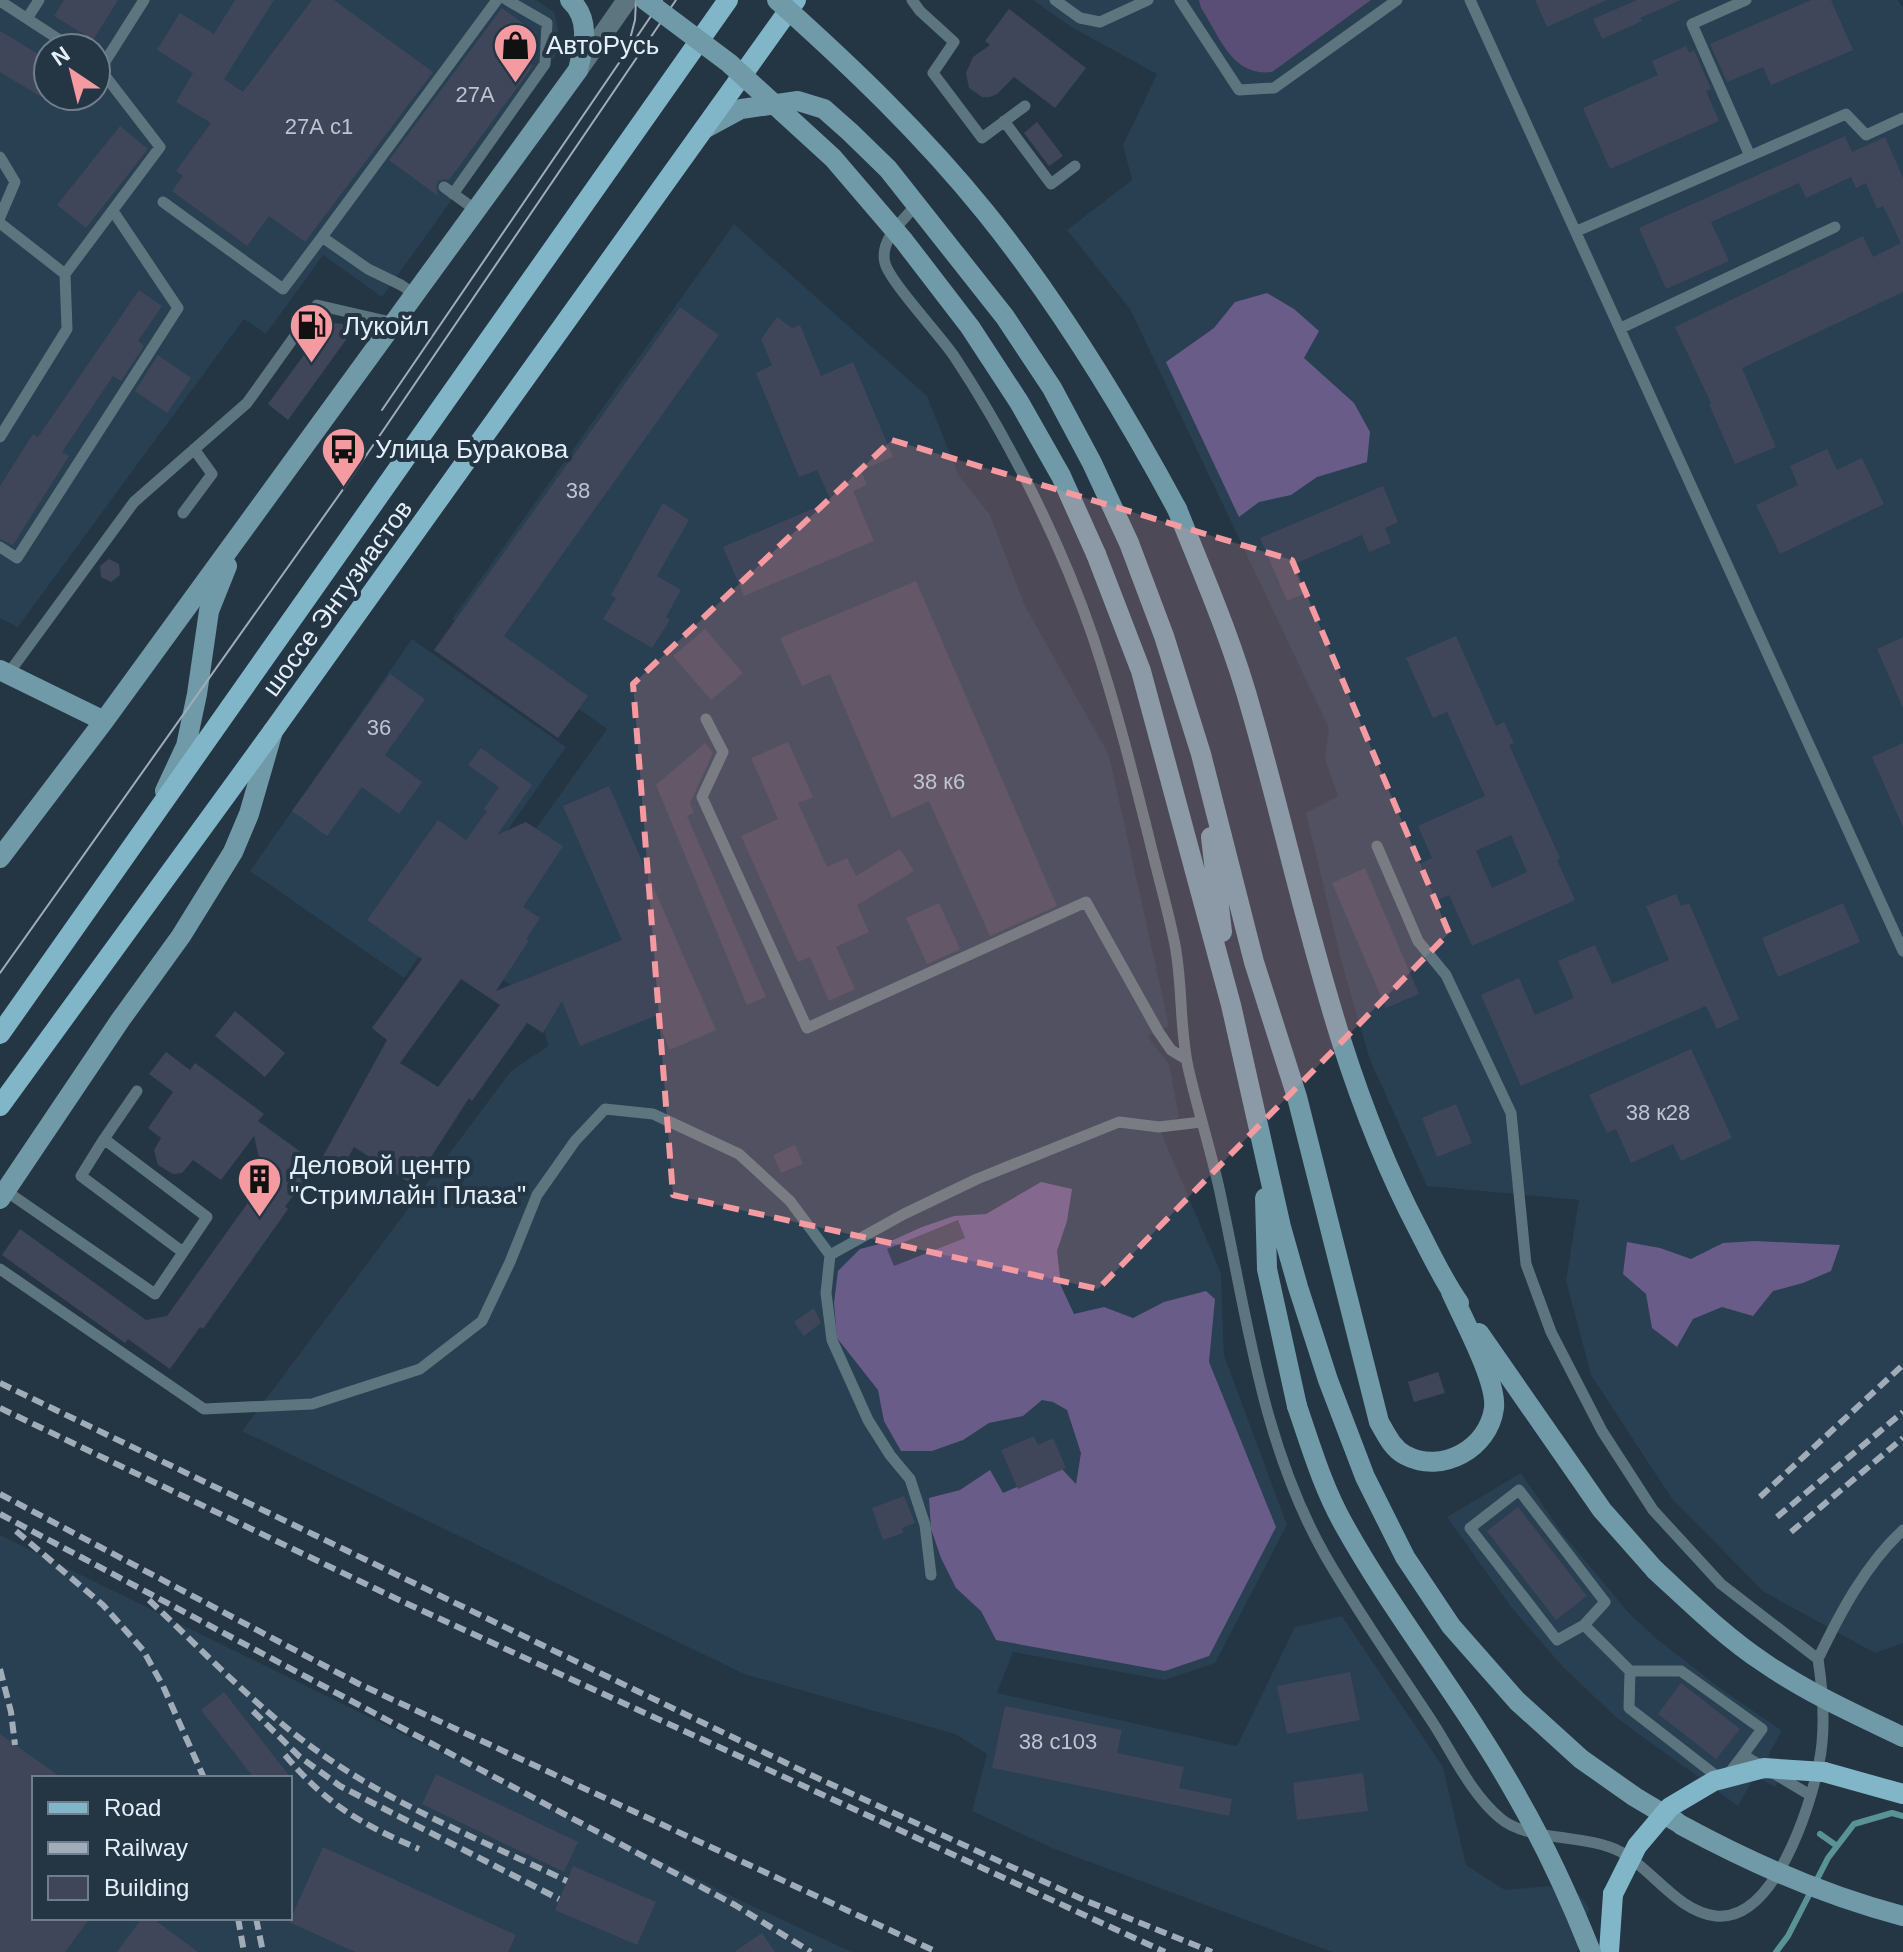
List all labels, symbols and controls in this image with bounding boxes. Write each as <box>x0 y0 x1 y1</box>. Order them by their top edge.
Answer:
shop icon: АвтоРусь <box>491 21 539 84</box>
place label: АвтоРусь <box>546 30 659 60</box>
north arrow <box>32 32 112 112</box>
text: N <box>47 41 74 71</box>
house number: 27А <box>455 82 495 107</box>
house number: 27А с1 <box>285 114 353 139</box>
fuel station icon: Лукойл <box>288 302 336 365</box>
place label: Лукойл <box>343 311 429 341</box>
bus stop icon: Улица Буракова <box>320 425 368 488</box>
place label: Улица Буракова <box>375 434 569 464</box>
house number: 38 <box>566 478 590 503</box>
street label: шоссе Энтузиастов <box>256 494 418 702</box>
house number: 36 <box>367 715 391 740</box>
house number: 38 к6 <box>913 769 965 794</box>
house number: 38 к28 <box>1626 1100 1690 1125</box>
place label: Деловой центр "Стримлайн Плаза" <box>290 1150 526 1210</box>
building icon: Деловой центр "Стримлайн Плаза" <box>235 1156 283 1219</box>
house number: 38 с103 <box>1019 1729 1097 1754</box>
legend <box>32 1776 292 1920</box>
text: Road <box>104 1794 161 1821</box>
text: Railway <box>104 1834 188 1861</box>
text: Building <box>104 1874 189 1901</box>

